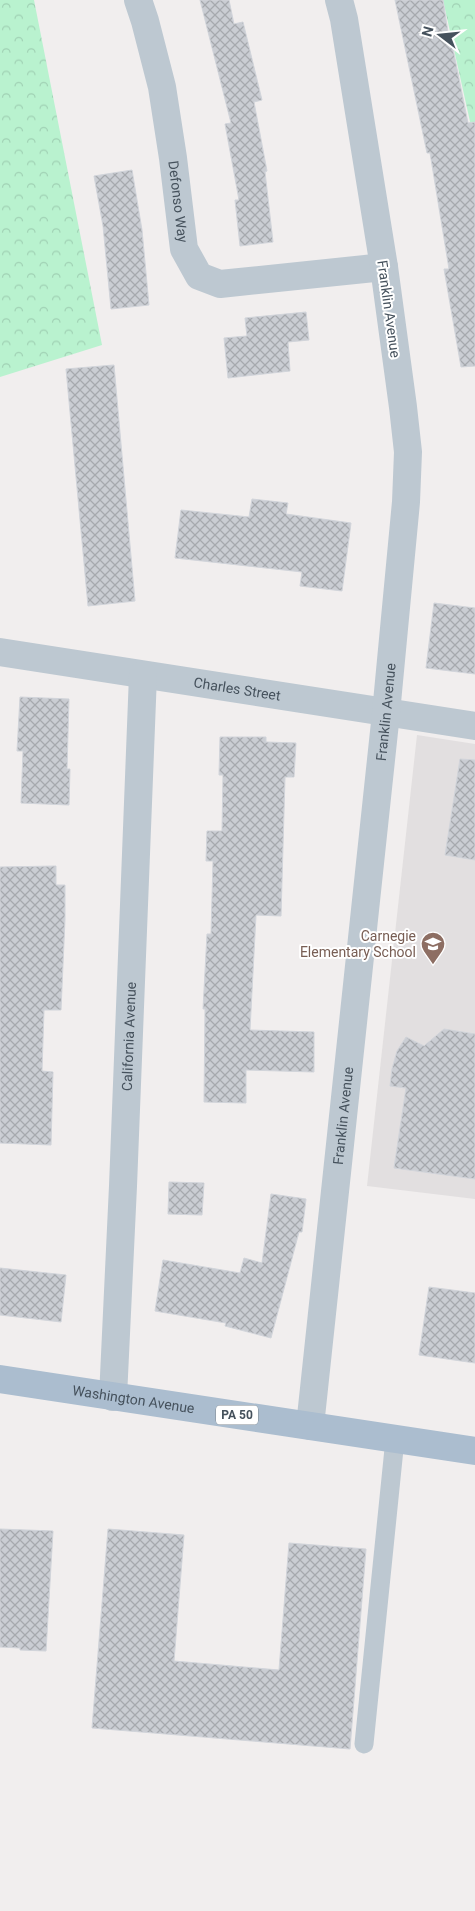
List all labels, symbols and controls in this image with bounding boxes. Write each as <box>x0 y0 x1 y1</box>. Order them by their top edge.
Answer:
north arrow <box>415 10 465 60</box>
text: N <box>418 24 437 38</box>
street label: Defonso Way <box>165 160 191 244</box>
street label: Franklin Avenue <box>374 259 404 359</box>
street label: Franklin Avenue <box>373 662 399 762</box>
street label: Charles Street <box>193 674 282 704</box>
place label: Carnegie Elementary School <box>300 928 416 960</box>
school or university icon: Carnegie Elementary School <box>420 931 446 965</box>
street label: California Avenue <box>119 981 139 1091</box>
street label: Franklin Avenue <box>330 1066 356 1166</box>
street label: Washington Avenue <box>71 1382 196 1416</box>
road number: PA 50 <box>216 1406 258 1424</box>

